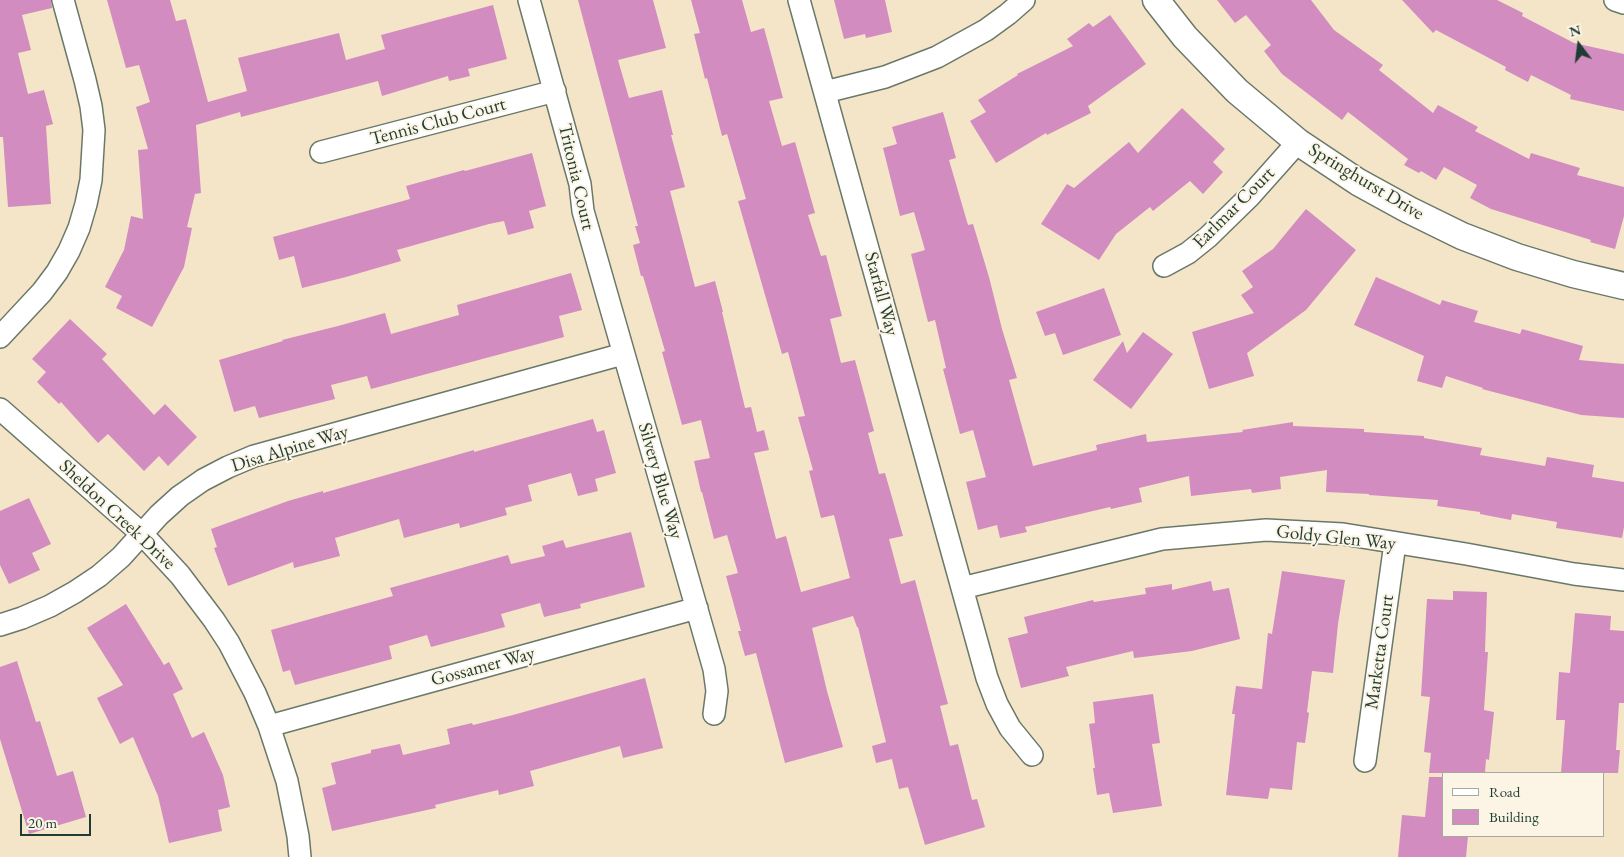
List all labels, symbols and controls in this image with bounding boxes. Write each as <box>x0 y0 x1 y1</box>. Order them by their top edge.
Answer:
north arrow <box>1554 20 1604 70</box>
text: N <box>1567 20 1583 41</box>
street label: Tennis Club Court <box>368 93 508 151</box>
street label: Tritonia Court <box>553 122 599 232</box>
street label: Springhurst Drive <box>1304 139 1428 225</box>
street label: Earlmar Court <box>1188 162 1280 254</box>
street label: Starfall Way <box>859 250 903 338</box>
street label: Disa Alpine Way <box>229 420 351 478</box>
street label: Silvery Blue Way <box>633 420 687 542</box>
street label: Sheldon Creek Drive <box>54 455 180 575</box>
street label: Goldy Glen Way <box>1275 520 1397 556</box>
street label: Marketta Court <box>1361 593 1399 711</box>
street label: Gossamer Way <box>429 642 537 692</box>
legend <box>1442 772 1604 837</box>
text: Road <box>1489 782 1520 801</box>
scale bar <box>22 804 94 836</box>
text: Building <box>1489 807 1539 826</box>
text: 20 m <box>28 813 57 832</box>

